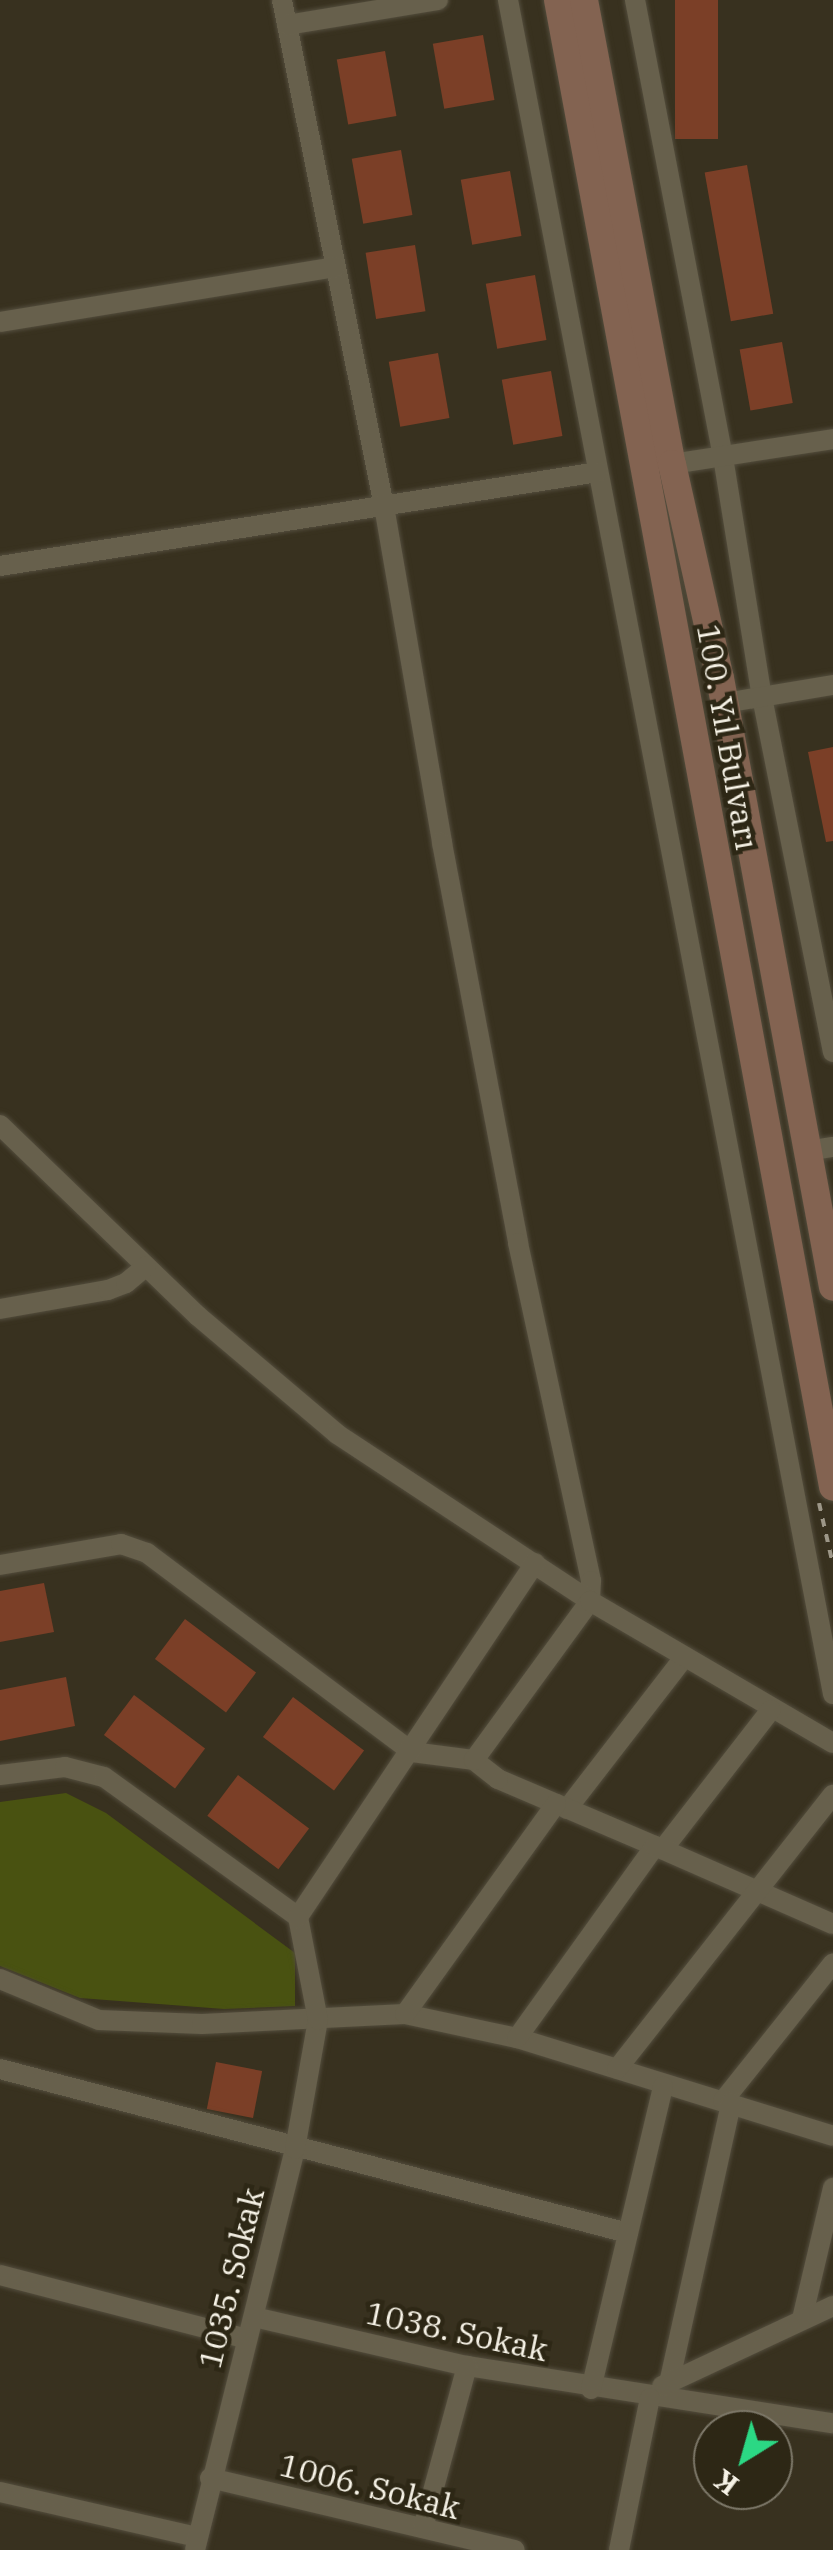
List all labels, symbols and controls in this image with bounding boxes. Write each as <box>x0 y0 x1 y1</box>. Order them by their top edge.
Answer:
street label: 100. Yıl Bulvarı <box>689 621 767 853</box>
street label: 1035. Sokak <box>190 2184 272 2372</box>
street label: 1038. Sokak <box>363 2293 551 2369</box>
north arrow <box>693 2410 793 2510</box>
street label: 1006. Sokak <box>276 2445 464 2527</box>
text: K <box>706 2462 746 2504</box>

